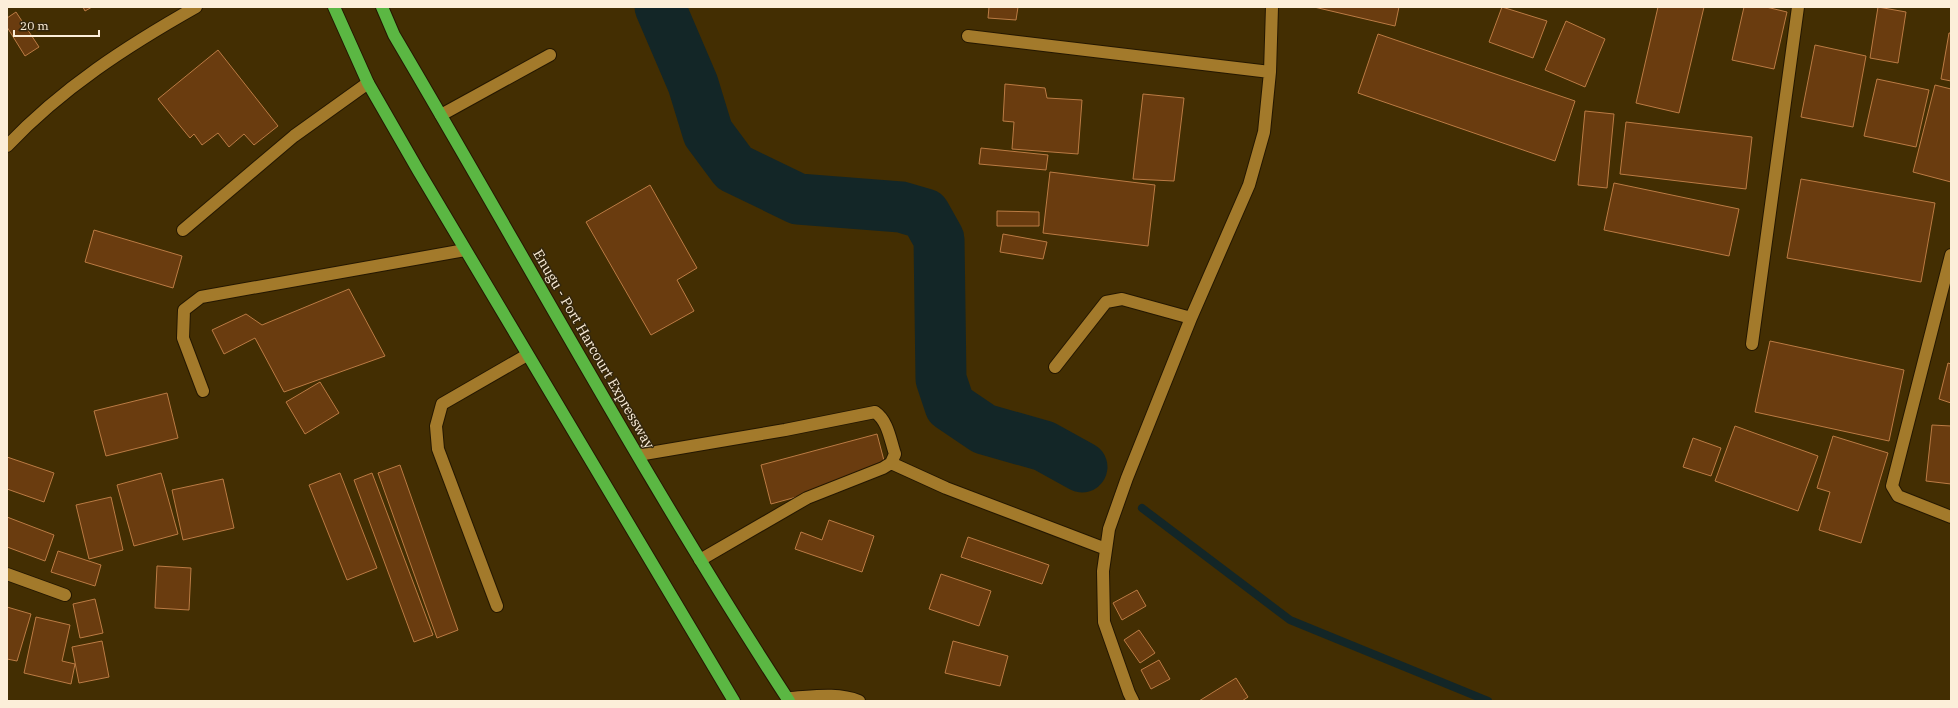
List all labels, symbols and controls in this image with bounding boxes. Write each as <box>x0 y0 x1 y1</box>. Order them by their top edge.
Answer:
scale bar <box>14 12 99 38</box>
text: 20 m <box>20 18 49 33</box>
street label: Enugu - Port Harcourt Expressway <box>529 246 659 452</box>

